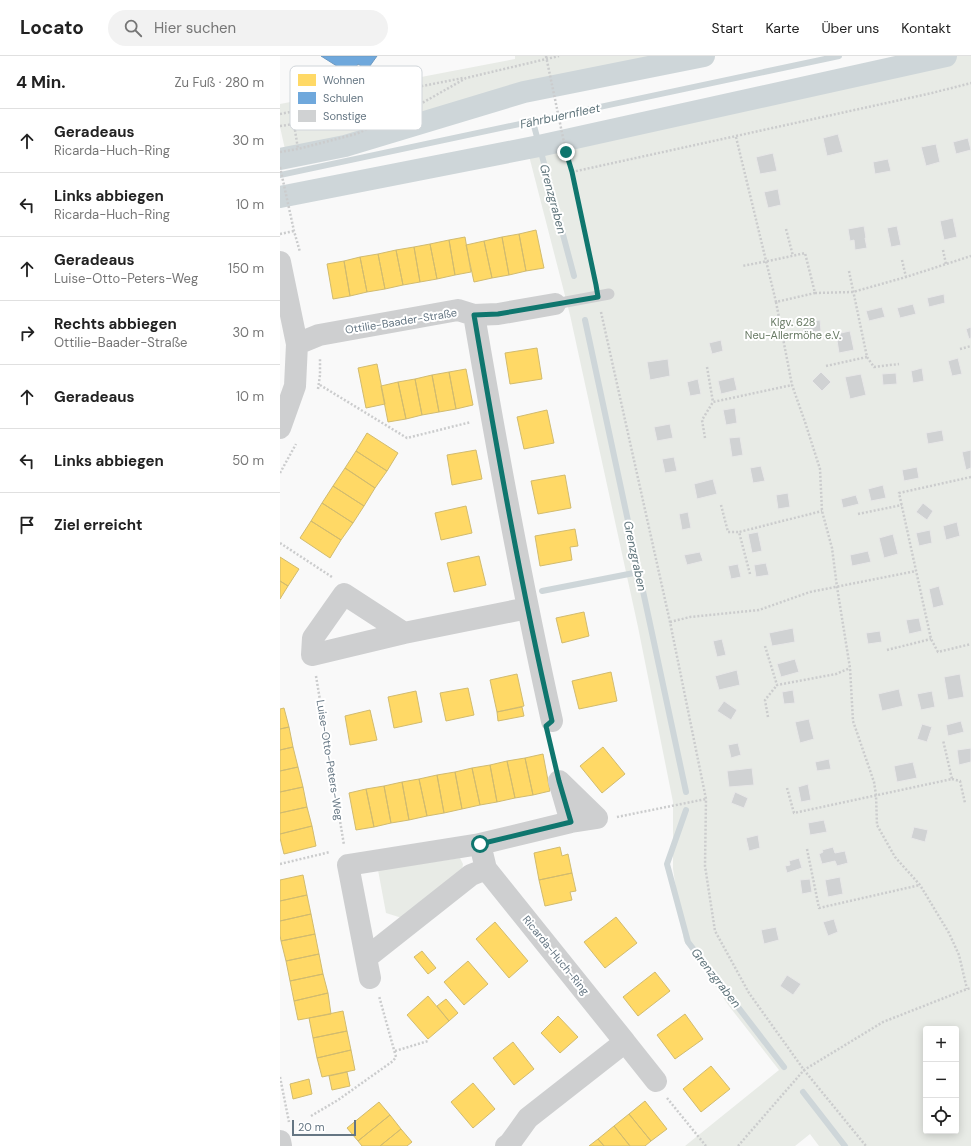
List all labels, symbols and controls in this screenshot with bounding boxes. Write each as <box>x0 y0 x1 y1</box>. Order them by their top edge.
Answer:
search box <box>108 10 388 46</box>
text: Locato <box>20 15 84 40</box>
icon: search <box>122 17 144 39</box>
text: Hier suchen <box>154 18 236 38</box>
text: Start <box>712 19 743 37</box>
text: Karte <box>765 19 799 37</box>
text: Über uns <box>821 19 879 37</box>
text: Kontakt <box>901 19 951 37</box>
legend <box>290 66 422 130</box>
text: 4 Min. <box>16 71 66 93</box>
text: Wohnen <box>323 73 365 87</box>
text: Zu Fuß · 280 m <box>174 74 264 91</box>
text: Schulen <box>323 91 363 105</box>
water label: Fährbuernfleet <box>518 100 602 132</box>
text: Sonstige <box>323 109 367 123</box>
text: Geradeaus <box>54 122 135 142</box>
icon: ahead <box>16 130 38 152</box>
text: 30 m <box>232 132 264 149</box>
text: Ricarda-Huch-Ring <box>54 142 170 159</box>
route end <box>557 143 575 161</box>
water label: Grenzgraben <box>536 162 570 236</box>
text: Links abbiegen <box>54 186 164 206</box>
icon: left <box>16 194 38 216</box>
text: 10 m <box>236 196 264 213</box>
text: Ricarda-Huch-Ring <box>54 206 170 223</box>
text: Geradeaus <box>54 250 135 270</box>
icon: ahead <box>16 258 38 280</box>
text: 150 m <box>228 260 264 277</box>
text: Luise-Otto-Peters-Weg <box>54 270 198 287</box>
street label: Ottilie-Baader-Straße <box>344 305 458 337</box>
text: Rechts abbiegen <box>54 314 177 334</box>
park label: Klgv. 628 Neu-Allermöhe e.V. <box>745 315 841 342</box>
icon: right <box>16 322 38 344</box>
text: 30 m <box>232 324 264 341</box>
text: Ottilie-Baader-Straße <box>54 334 187 351</box>
icon: ahead <box>16 386 38 408</box>
text: Geradeaus <box>54 387 135 407</box>
text: 10 m <box>236 388 264 405</box>
icon: left <box>16 450 38 472</box>
text: Links abbiegen <box>54 451 164 471</box>
text: 50 m <box>232 452 264 469</box>
icon: arrive <box>16 514 38 536</box>
text: Ziel erreicht <box>54 515 143 535</box>
water label: Grenzgraben <box>620 519 650 593</box>
street label: Luise-Otto-Peters-Weg <box>314 699 346 821</box>
route start <box>471 835 489 853</box>
street label: Ricarda-Huch-Ring <box>520 912 592 998</box>
water label: Grenzgraben <box>688 945 744 1011</box>
map controls <box>923 1026 959 1134</box>
button: + <box>923 1026 959 1062</box>
button: − <box>923 1062 959 1098</box>
button: locate <box>923 1098 959 1134</box>
scale bar <box>292 1118 356 1137</box>
text: 20 m <box>298 1120 324 1134</box>

